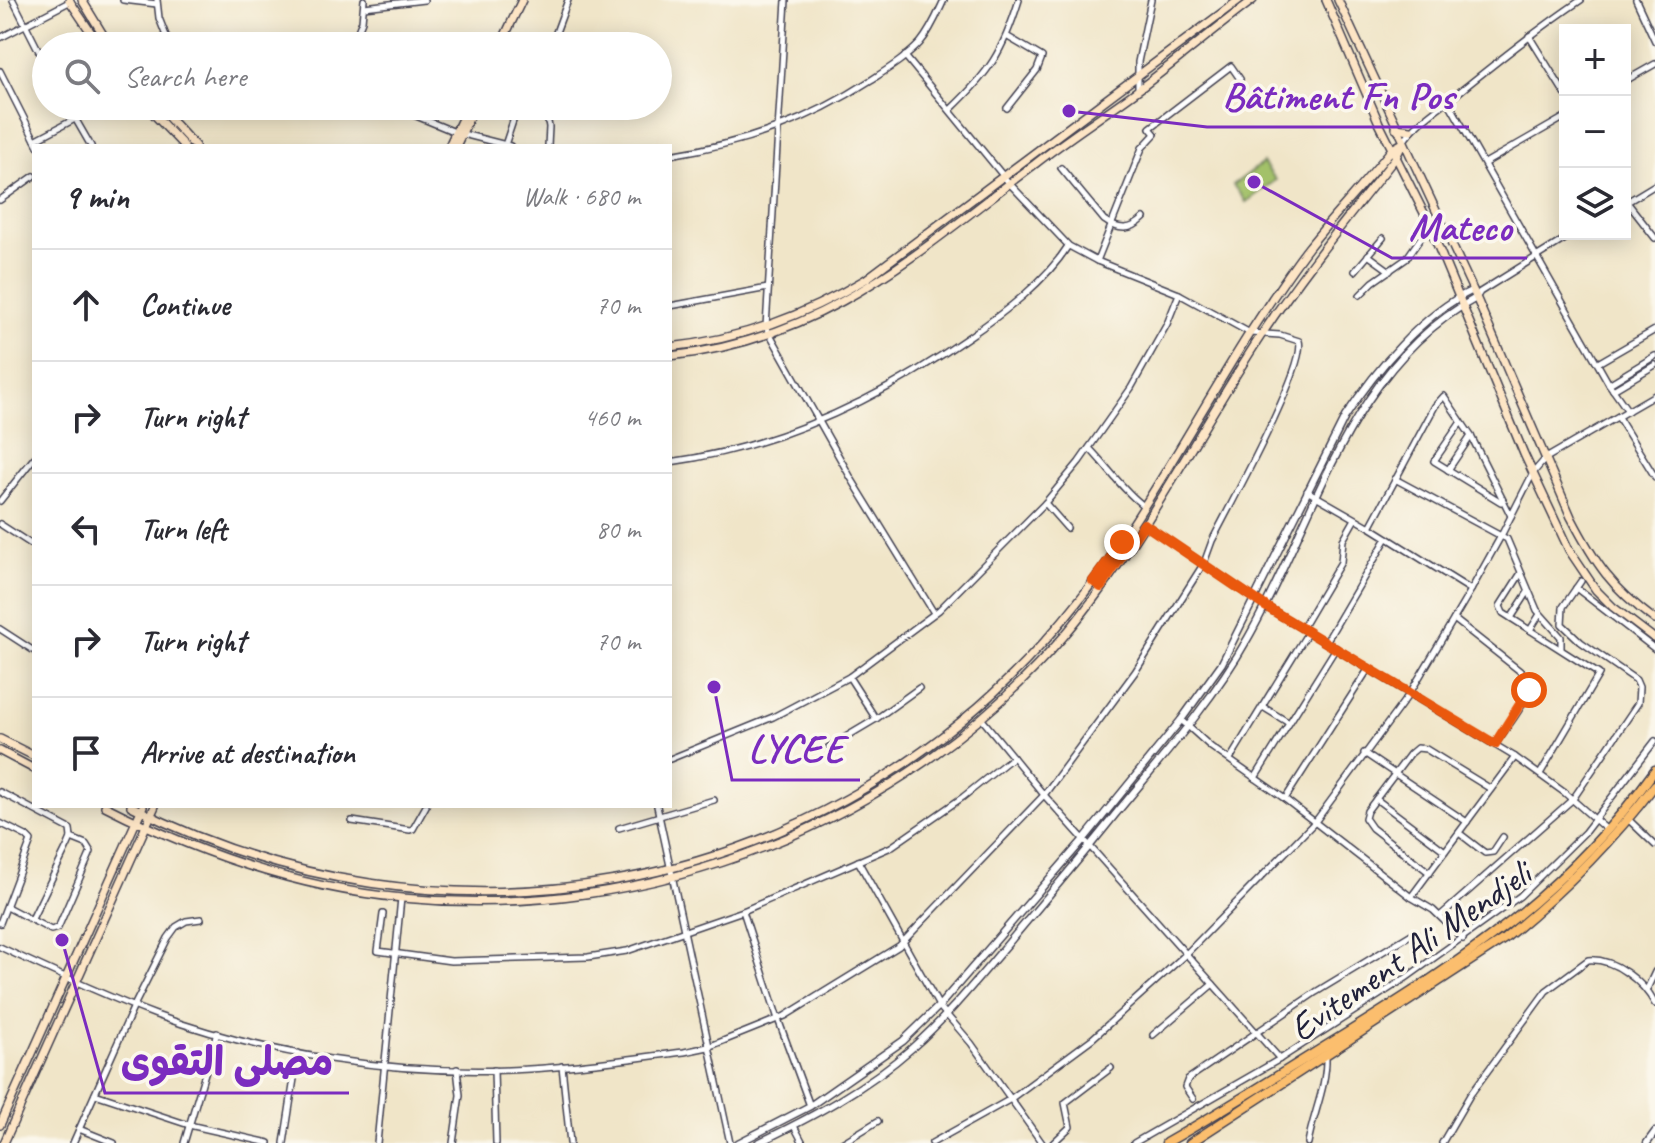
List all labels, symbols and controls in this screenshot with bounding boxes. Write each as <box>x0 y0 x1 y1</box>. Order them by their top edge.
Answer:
map controls <box>1559 24 1631 240</box>
button: + <box>1559 24 1631 96</box>
search box <box>32 32 672 120</box>
icon: search <box>60 54 104 98</box>
text: Search here <box>124 57 246 95</box>
callout: Bâtiment Fn Pos <box>1207 63 1469 127</box>
text: Bâtiment Fn Pos <box>1222 71 1458 121</box>
button: − <box>1559 96 1631 168</box>
button: layers <box>1559 168 1631 240</box>
text: 9 min <box>64 175 129 218</box>
text: Walk · 680 m <box>523 180 640 213</box>
callout: Mateco <box>1392 194 1527 258</box>
text: Mateco <box>1409 202 1514 252</box>
icon: ahead <box>64 283 108 327</box>
text: Continue <box>140 286 230 324</box>
text: 70 m <box>596 289 640 322</box>
icon: right <box>64 395 108 439</box>
text: Turn right <box>140 398 245 436</box>
text: 460 m <box>584 401 640 434</box>
icon: left <box>64 507 108 551</box>
text: Turn left <box>140 510 227 548</box>
text: 80 m <box>596 513 640 546</box>
route end <box>1104 524 1140 560</box>
icon: right <box>64 619 108 663</box>
text: Turn right <box>140 622 245 660</box>
text: 70 m <box>596 625 640 658</box>
route start <box>1511 672 1547 708</box>
callout: LYCEE <box>732 716 860 780</box>
text: LYCEE <box>748 724 850 774</box>
icon: arrive <box>64 731 108 775</box>
text: Arrive at destination <box>140 734 355 772</box>
street label: Evitement Ali Mendjeli <box>1280 848 1543 1052</box>
callout: مصلى التقوى <box>105 1029 349 1093</box>
text: مصلى التقوى <box>121 1037 333 1087</box>

